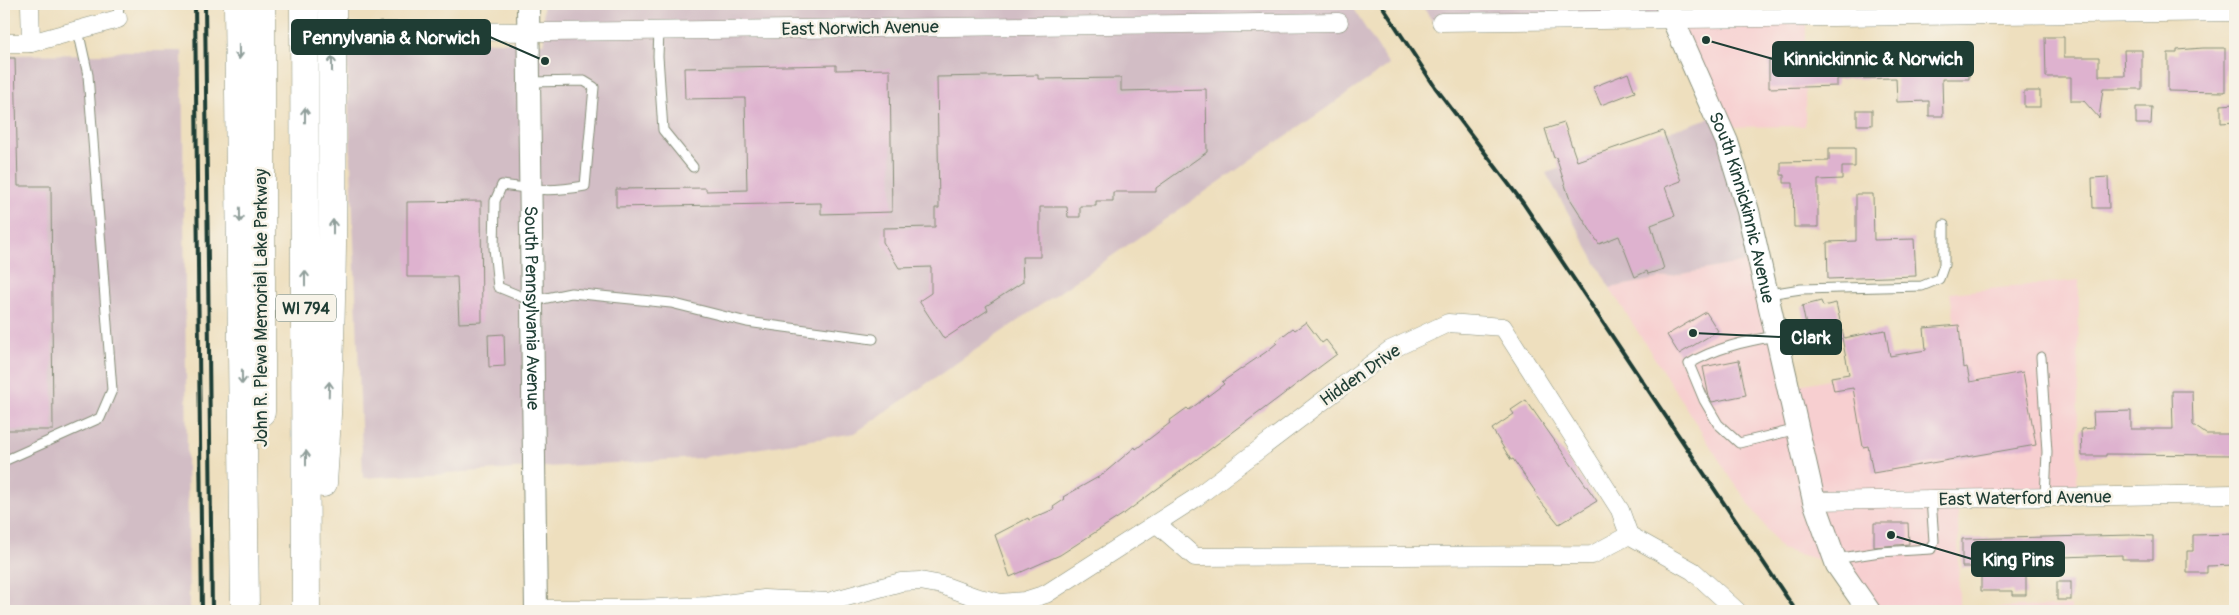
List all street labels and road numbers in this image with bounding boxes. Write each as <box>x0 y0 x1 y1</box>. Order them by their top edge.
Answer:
street label: East Norwich Avenue <box>781 16 939 41</box>
street label: South Kinnickinnic Avenue <box>1703 108 1780 306</box>
street label: John R. Plewa Memorial Lake Parkway <box>250 168 273 447</box>
street label: South Pennsylvania Avenue <box>519 206 544 410</box>
road number: WI 794 <box>276 294 336 322</box>
street label: Hidden Drive <box>1315 339 1405 412</box>
street label: East Waterford Avenue <box>1938 485 2112 512</box>

